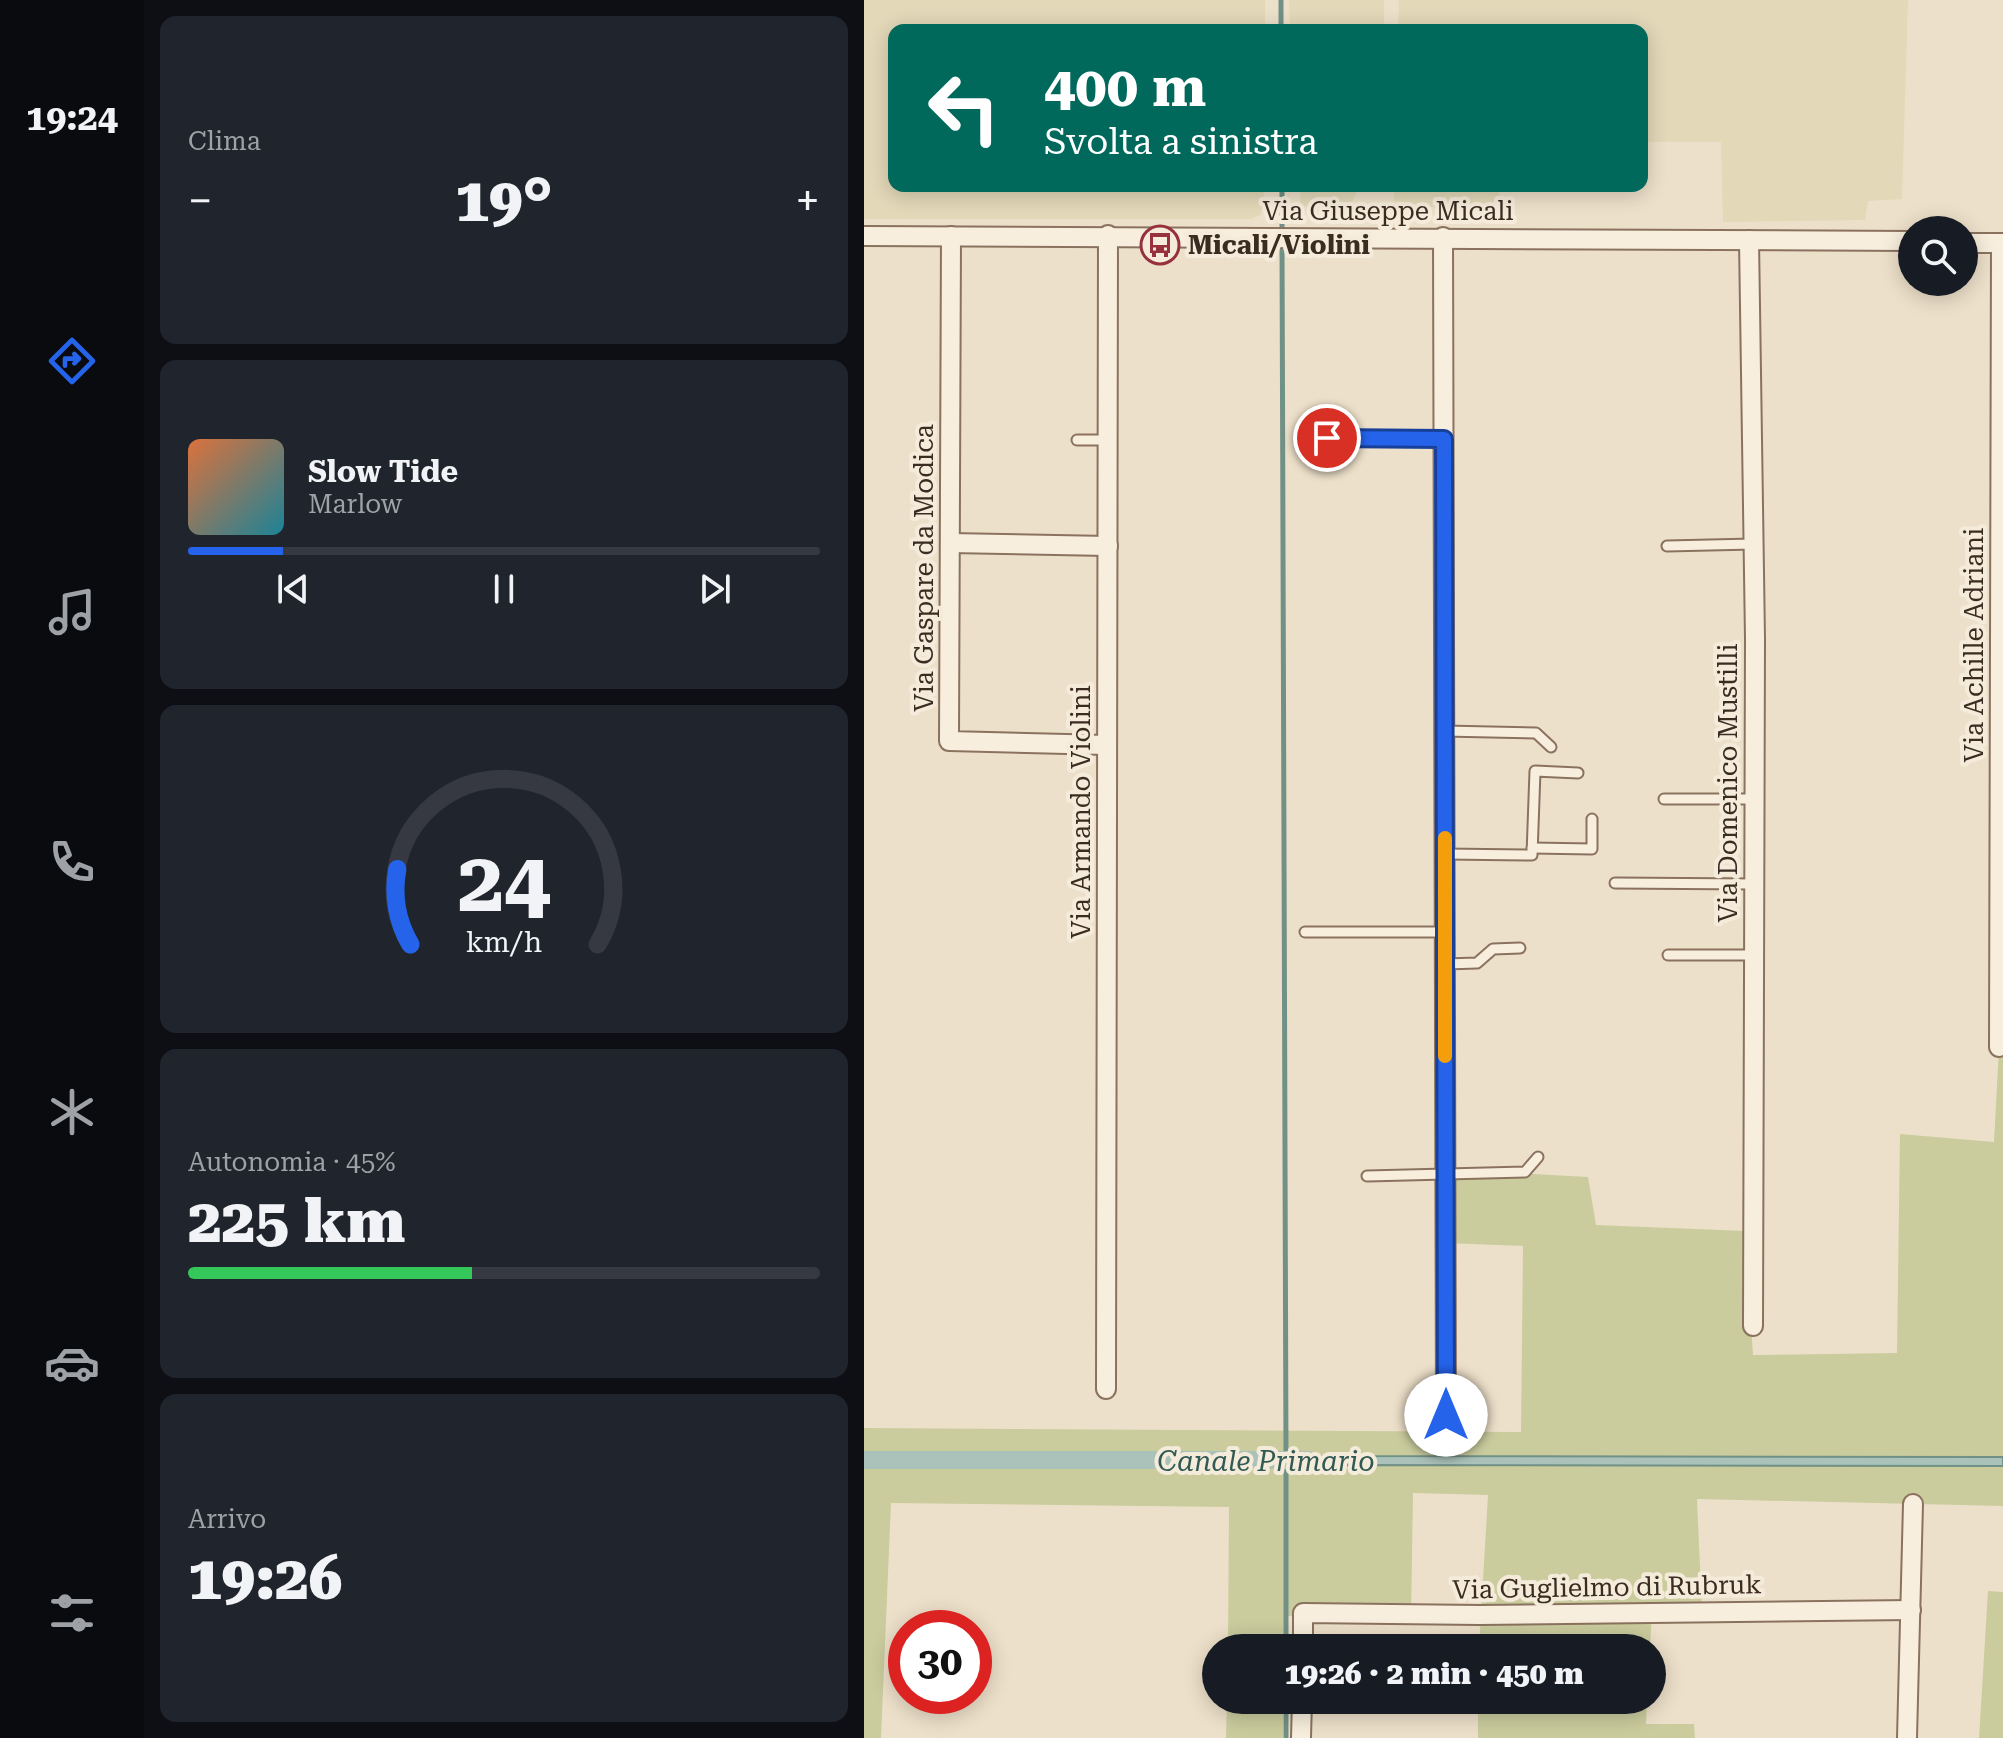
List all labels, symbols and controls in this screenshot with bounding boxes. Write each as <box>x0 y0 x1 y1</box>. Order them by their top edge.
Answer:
text: 400 m <box>1044 54 1206 120</box>
icon: left <box>912 56 1016 160</box>
text: 19:24 <box>26 97 118 139</box>
text: Svolta a sinistra <box>1044 121 1318 163</box>
text: Clima <box>188 126 261 156</box>
text: 19° <box>455 165 553 236</box>
text: − <box>188 175 213 227</box>
text: + <box>795 175 820 227</box>
street label: Via Giuseppe Micali <box>1262 196 1514 226</box>
map controls <box>1898 216 1978 296</box>
button: search <box>1898 216 1978 296</box>
bus stop icon: Micali/Violini <box>1139 224 1181 266</box>
place label: Micali/Violini <box>1188 230 1370 260</box>
icon: directions <box>44 333 100 389</box>
pin <box>1293 404 1361 472</box>
icon: arrive <box>1305 416 1349 460</box>
street label: Via Gaspare da Modica <box>909 424 939 712</box>
text: Slow Tide <box>308 454 458 489</box>
text: Marlow <box>308 489 402 519</box>
street label: Via Achille Adriani <box>1959 528 1989 762</box>
icon: previous <box>271 567 315 611</box>
icon: pause <box>482 567 526 611</box>
icon: next <box>693 567 737 611</box>
icon: music <box>44 584 100 640</box>
street label: Via Domenico Mustilli <box>1713 643 1743 923</box>
street label: Via Armando Violini <box>1066 685 1096 939</box>
icon: phone <box>44 834 100 890</box>
text: 24 <box>457 834 551 931</box>
text: km/h <box>466 925 542 959</box>
icon: climate <box>44 1084 100 1140</box>
text: Autonomia · 45% <box>188 1147 395 1177</box>
text: 225 km <box>188 1186 405 1257</box>
icon: car <box>44 1335 100 1391</box>
position arrow <box>1404 1373 1488 1457</box>
water label: Canale Primario <box>1157 1445 1375 1478</box>
text: Arrivo <box>188 1504 266 1534</box>
text: 19:26 <box>188 1543 342 1614</box>
street label: Via Guglielmo di Rubruk <box>1452 1569 1762 1605</box>
icon: filters <box>44 1585 100 1641</box>
speed limit sign: 30 <box>888 1610 992 1714</box>
text: 19:26 · 2 min · 450 m <box>1284 1656 1584 1691</box>

